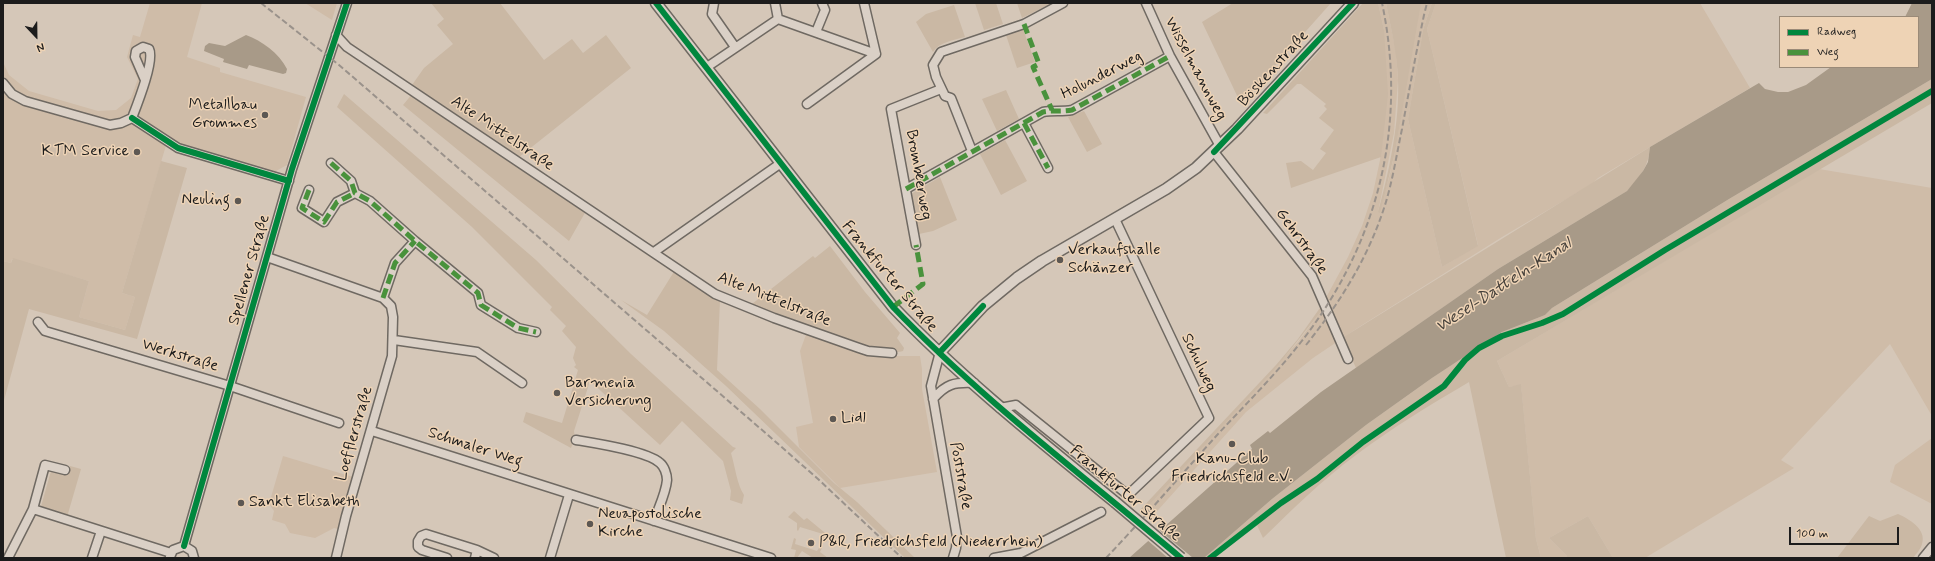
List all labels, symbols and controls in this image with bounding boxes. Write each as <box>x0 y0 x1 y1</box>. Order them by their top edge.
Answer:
street label: Wisselmannweg <box>1160 14 1230 124</box>
north arrow <box>16 16 56 56</box>
legend <box>1779 16 1919 68</box>
text: Radweg <box>1817 24 1856 40</box>
street label: Böskenstraße <box>1235 27 1313 111</box>
text: N <box>34 39 47 55</box>
text: Weg <box>1817 44 1839 60</box>
street label: Holunderweg <box>1058 47 1146 105</box>
street label: Alte Mittelstraße <box>447 92 557 176</box>
place label: Metallbau Grommes <box>189 96 257 134</box>
marker: Metallbau Grommes <box>260 110 270 120</box>
street label: Brombeerweg <box>901 128 935 222</box>
place label: KTM Service <box>42 142 129 162</box>
marker: KTM Service <box>132 147 142 157</box>
place label: Neuling <box>181 191 230 211</box>
marker: Neuling <box>233 196 243 206</box>
street label: Gehrstraße <box>1271 205 1331 279</box>
street label: Spellener Straße <box>225 213 275 327</box>
street label: Frankfurter Straße <box>837 217 941 337</box>
water label: Wesel-Datteln-Kanal <box>1432 234 1576 338</box>
place label: Verkaufshalle Schänzer <box>1068 241 1161 279</box>
marker: Verkaufshalle Schänzer <box>1055 255 1065 265</box>
street label: Alte Mittelstraße <box>715 269 833 331</box>
street label: Schulweg <box>1176 331 1220 395</box>
street label: Werkstraße <box>139 335 221 377</box>
place label: Barmenia Versicherung <box>565 374 652 412</box>
street label: Loefflerstraße <box>332 384 378 484</box>
marker: Barmenia Versicherung <box>552 388 562 398</box>
place label: Lidl <box>841 409 866 429</box>
marker: Lidl <box>828 414 838 424</box>
street label: Schmaler Weg <box>425 424 525 472</box>
marker: Kanu-Club Friedrichsfeld e.V. <box>1227 439 1237 449</box>
street label: Poststraße <box>945 441 975 511</box>
street label: Frankfurter Straße <box>1065 442 1185 546</box>
place label: Kanu-Club Friedrichsfeld e.V. <box>1171 450 1293 488</box>
place label: Sankt Elisabeth <box>249 493 360 513</box>
marker: Sankt Elisabeth <box>236 498 246 508</box>
place label: Neuapostolische Kirche <box>598 505 702 543</box>
marker: Neuapostolische Kirche <box>585 519 595 529</box>
scale bar <box>1791 519 1901 545</box>
text: 100 m <box>1796 526 1828 542</box>
place label: P&R, Friedrichsfeld (Niederrhein) <box>819 533 1043 553</box>
marker: P&R, Friedrichsfeld (Niederrhein) <box>806 538 816 548</box>

